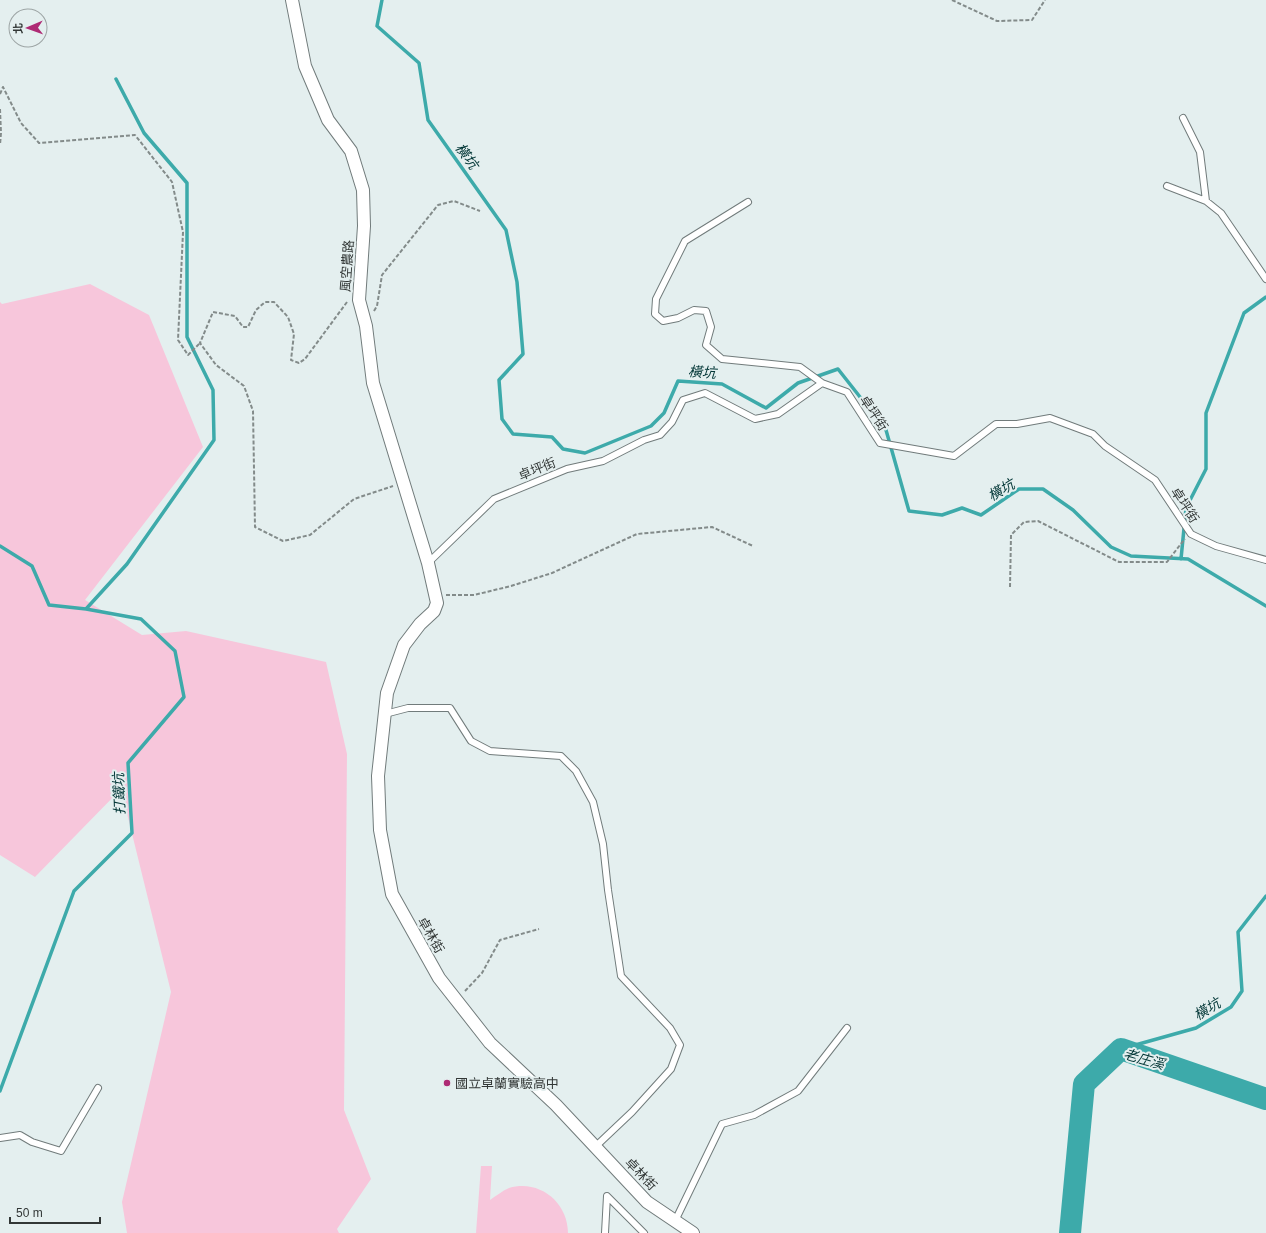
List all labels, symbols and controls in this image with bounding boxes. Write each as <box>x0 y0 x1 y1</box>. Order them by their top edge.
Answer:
north arrow <box>8 8 48 48</box>
text: 北 <box>12 23 24 34</box>
water label: 橫坑 <box>452 140 483 174</box>
street label: 風空農路 <box>338 240 356 292</box>
water label: 橫坑 <box>687 363 719 381</box>
street label: 卓坪街 <box>857 393 891 433</box>
street label: 卓坪街 <box>516 455 558 483</box>
water label: 橫坑 <box>985 475 1019 504</box>
street label: 卓坪街 <box>1168 485 1202 525</box>
water label: 打鐵坑 <box>110 771 128 815</box>
street label: 卓林街 <box>415 914 447 956</box>
water label: 橫坑 <box>1191 994 1225 1023</box>
water label: 老庄溪 <box>1122 1046 1168 1073</box>
place label: 國立卓蘭實驗高中 <box>455 1076 559 1091</box>
marker: 國立卓蘭實驗高中 <box>442 1078 452 1088</box>
street label: 卓林街 <box>622 1155 660 1193</box>
scale bar <box>10 1199 100 1225</box>
text: 50 m <box>16 1206 43 1220</box>

